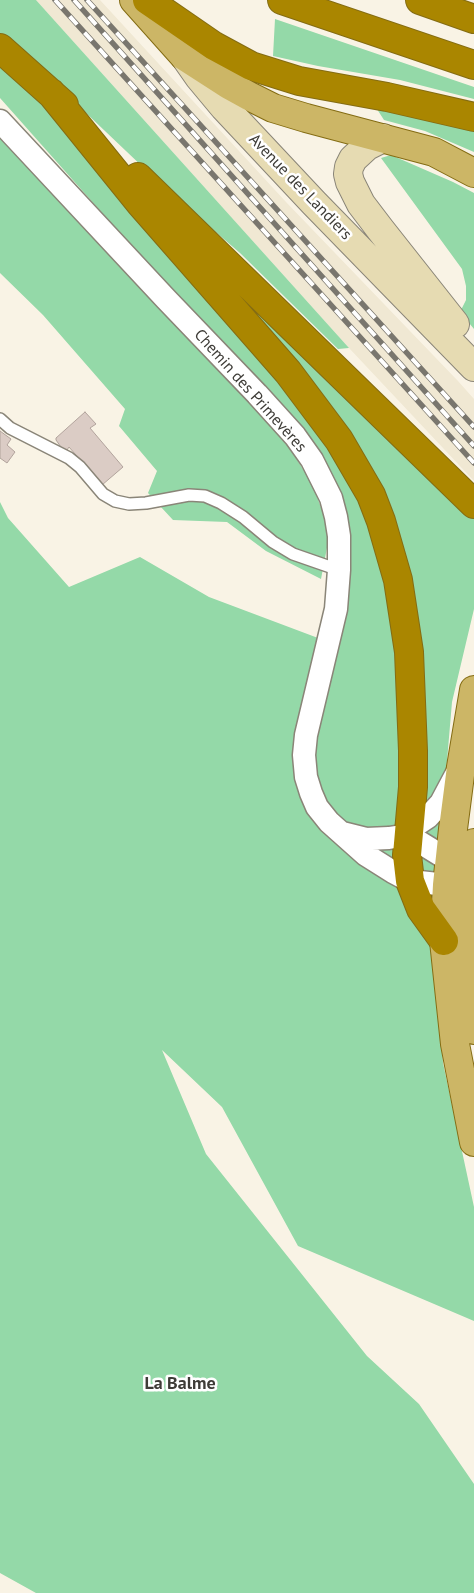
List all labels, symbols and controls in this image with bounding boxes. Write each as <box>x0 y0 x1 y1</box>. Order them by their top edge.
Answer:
street label: Avenue des Landiers <box>245 130 355 244</box>
street label: Chemin des Primevères <box>190 326 310 456</box>
district label: La Balme <box>144 1373 216 1395</box>

